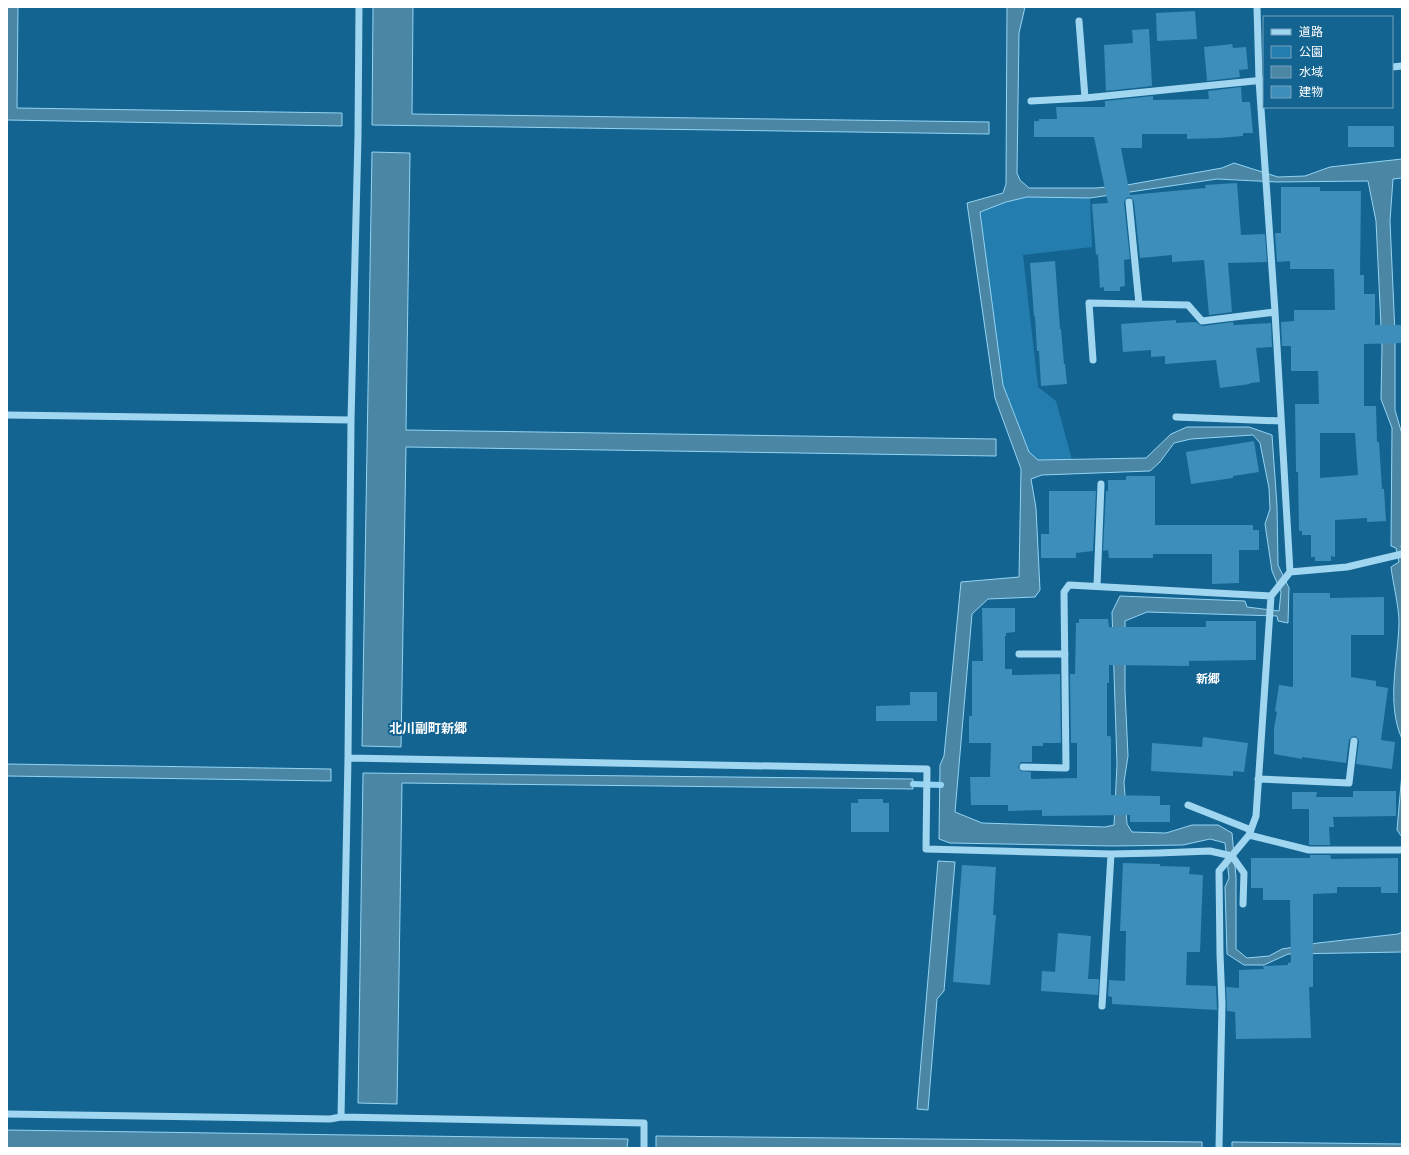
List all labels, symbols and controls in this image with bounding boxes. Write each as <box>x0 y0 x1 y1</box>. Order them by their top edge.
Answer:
legend <box>1263 16 1393 108</box>
text: 道路 <box>1299 25 1323 38</box>
text: 公園 <box>1299 45 1323 58</box>
text: 水域 <box>1299 65 1323 78</box>
text: 建物 <box>1299 85 1323 98</box>
district label: 新郷 <box>1196 672 1220 685</box>
district label: 北川副町新郷 <box>389 721 467 735</box>

